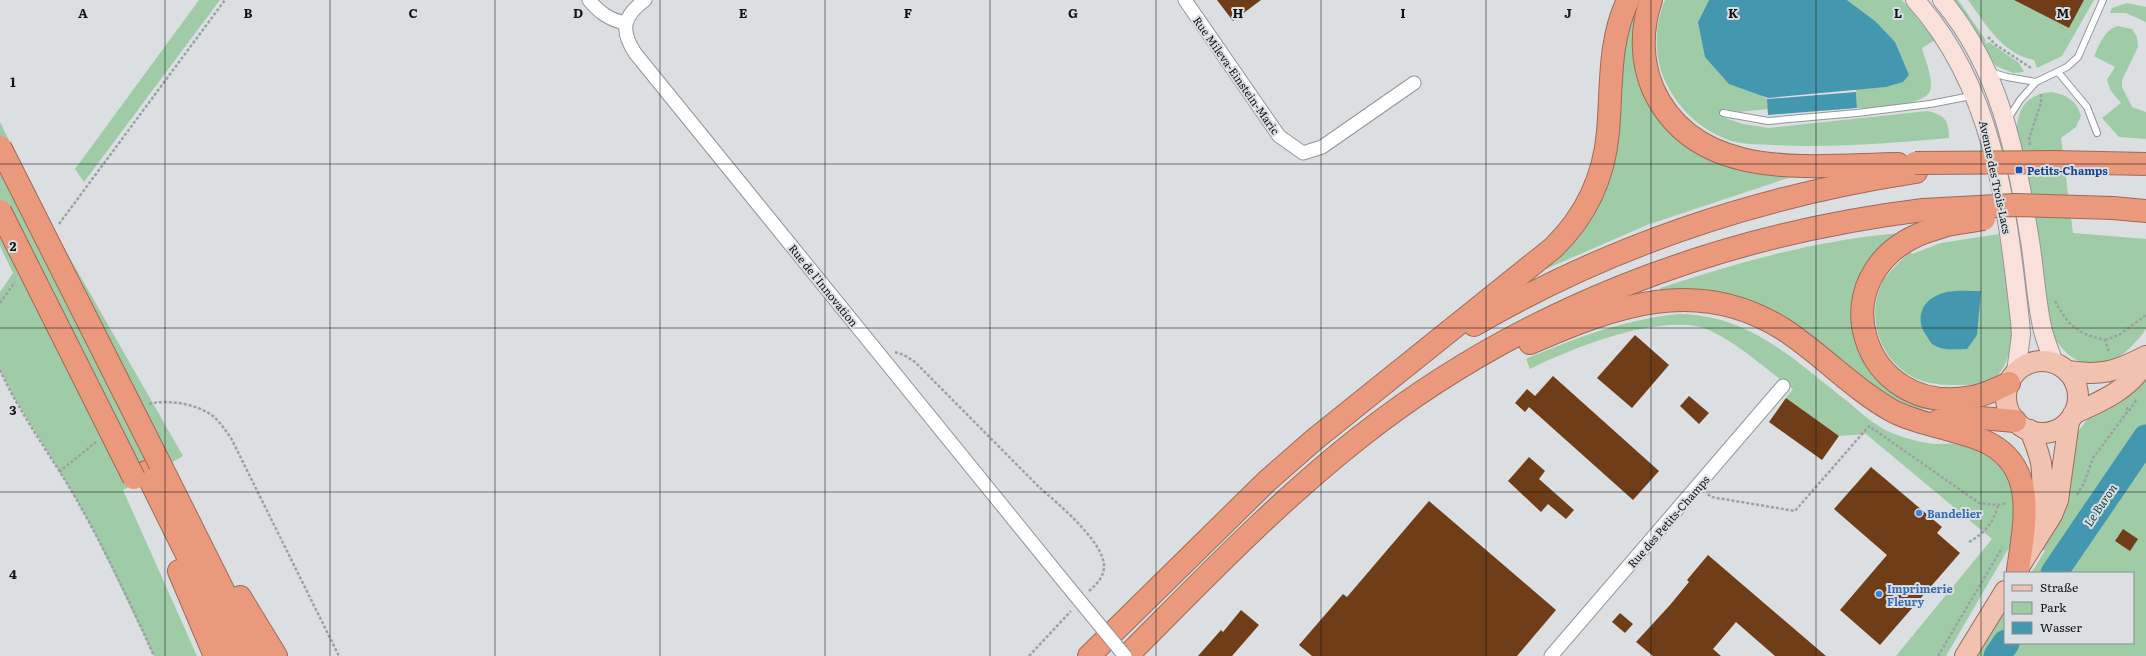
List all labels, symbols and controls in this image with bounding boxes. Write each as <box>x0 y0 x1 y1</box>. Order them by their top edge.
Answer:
text: A <box>78 3 88 22</box>
text: B <box>244 3 253 22</box>
text: C <box>408 3 418 22</box>
text: D <box>573 3 583 22</box>
text: E <box>739 3 748 22</box>
text: F <box>904 3 912 22</box>
text: G <box>1068 3 1078 22</box>
text: H <box>1233 3 1244 22</box>
text: I <box>1400 3 1406 22</box>
text: J <box>1564 3 1572 22</box>
text: K <box>1728 3 1739 22</box>
text: L <box>1894 3 1902 22</box>
text: M <box>2057 3 2070 22</box>
street label: Rue Mileva-Einstein-Maric <box>1190 13 1284 138</box>
text: 1 <box>10 72 16 91</box>
street label: Avenue des Trois-Lacs <box>1976 119 2016 235</box>
place label: Petits-Champs <box>2027 162 2108 178</box>
marker: Petits-Champs <box>2014 165 2024 175</box>
text: 2 <box>10 236 17 255</box>
street label: Rue de l'Innovation <box>786 240 862 330</box>
text: 3 <box>9 400 17 419</box>
street label: Rue des Petits-Champs <box>1623 471 1713 571</box>
water label: Le Buron <box>2079 480 2121 530</box>
place label: Bandelier <box>1927 505 1982 521</box>
marker: Bandelier <box>1914 508 1924 518</box>
text: 4 <box>9 564 17 583</box>
legend <box>2004 572 2134 644</box>
text: Straße <box>2040 578 2078 596</box>
place label: Imprimerie Fleury <box>1887 580 1953 609</box>
marker: Imprimerie Fleury <box>1874 589 1884 599</box>
text: Park <box>2040 598 2067 616</box>
text: Wasser <box>2040 618 2082 636</box>

